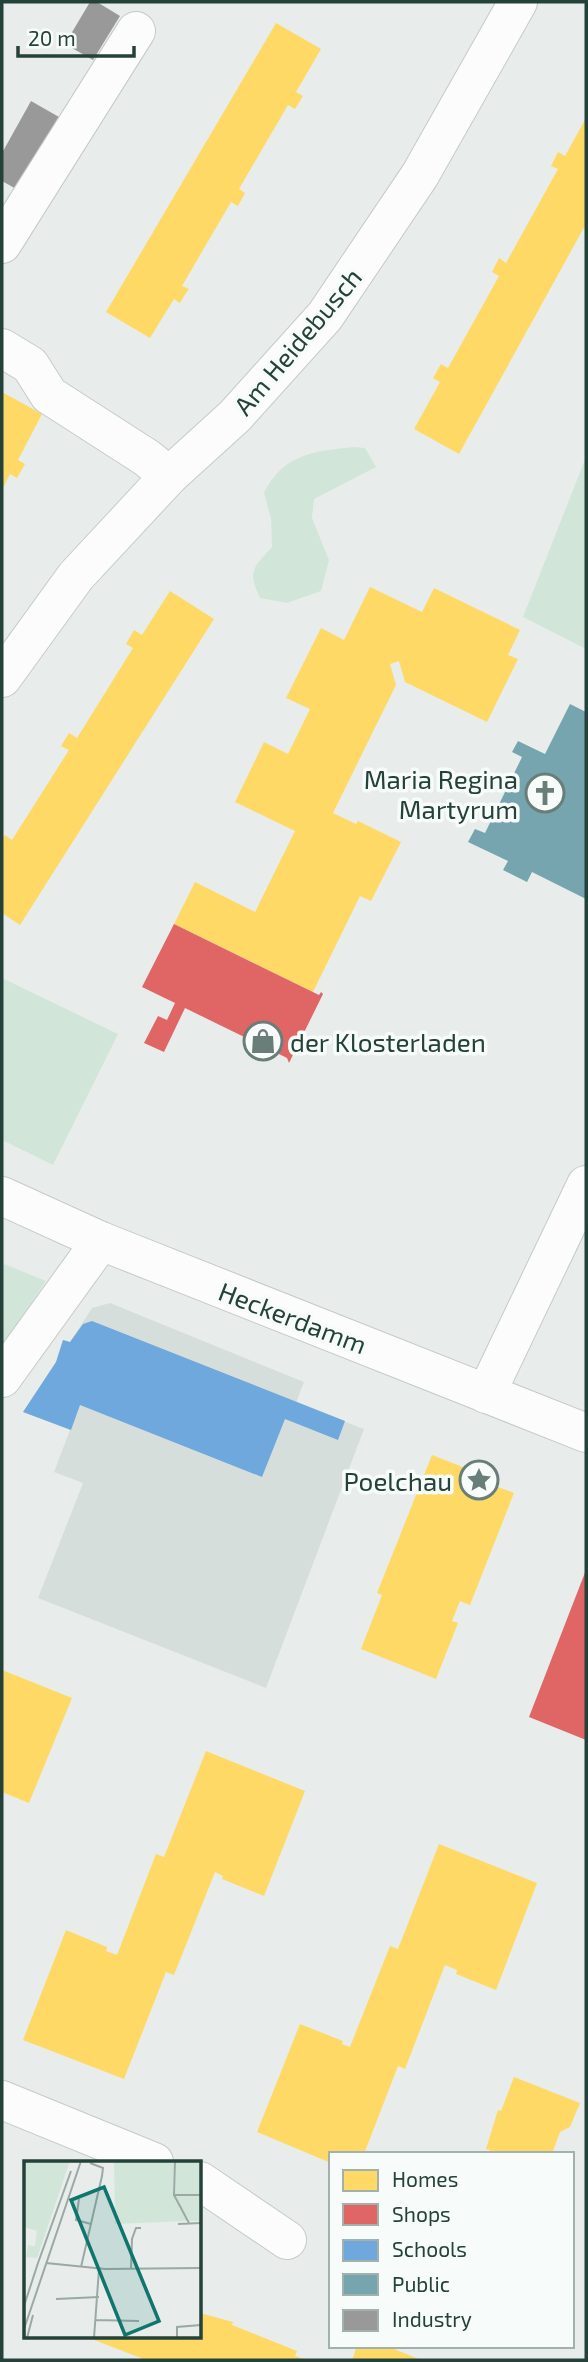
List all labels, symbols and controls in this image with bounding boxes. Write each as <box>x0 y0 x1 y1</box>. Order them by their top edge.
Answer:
scale bar <box>18 14 133 58</box>
text: 20 m <box>28 25 76 50</box>
street label: Am Heidebusch <box>227 261 367 421</box>
place label: Maria Regina Martyrum <box>364 763 518 824</box>
church icon: Maria Regina Martyrum <box>524 772 566 814</box>
shop icon: der Klosterladen <box>242 1020 284 1062</box>
place label: der Klosterladen <box>290 1026 486 1057</box>
street label: Heckerdamm <box>215 1275 371 1359</box>
place icon: Poelchau <box>458 1459 500 1501</box>
place label: Poelchau <box>343 1465 452 1496</box>
legend <box>329 2152 574 2348</box>
inset map <box>24 2161 201 2338</box>
text: Homes <box>392 2166 458 2191</box>
text: Shops <box>392 2201 451 2226</box>
text: Schools <box>392 2236 467 2261</box>
text: Public <box>392 2271 450 2296</box>
text: Industry <box>392 2306 472 2331</box>

